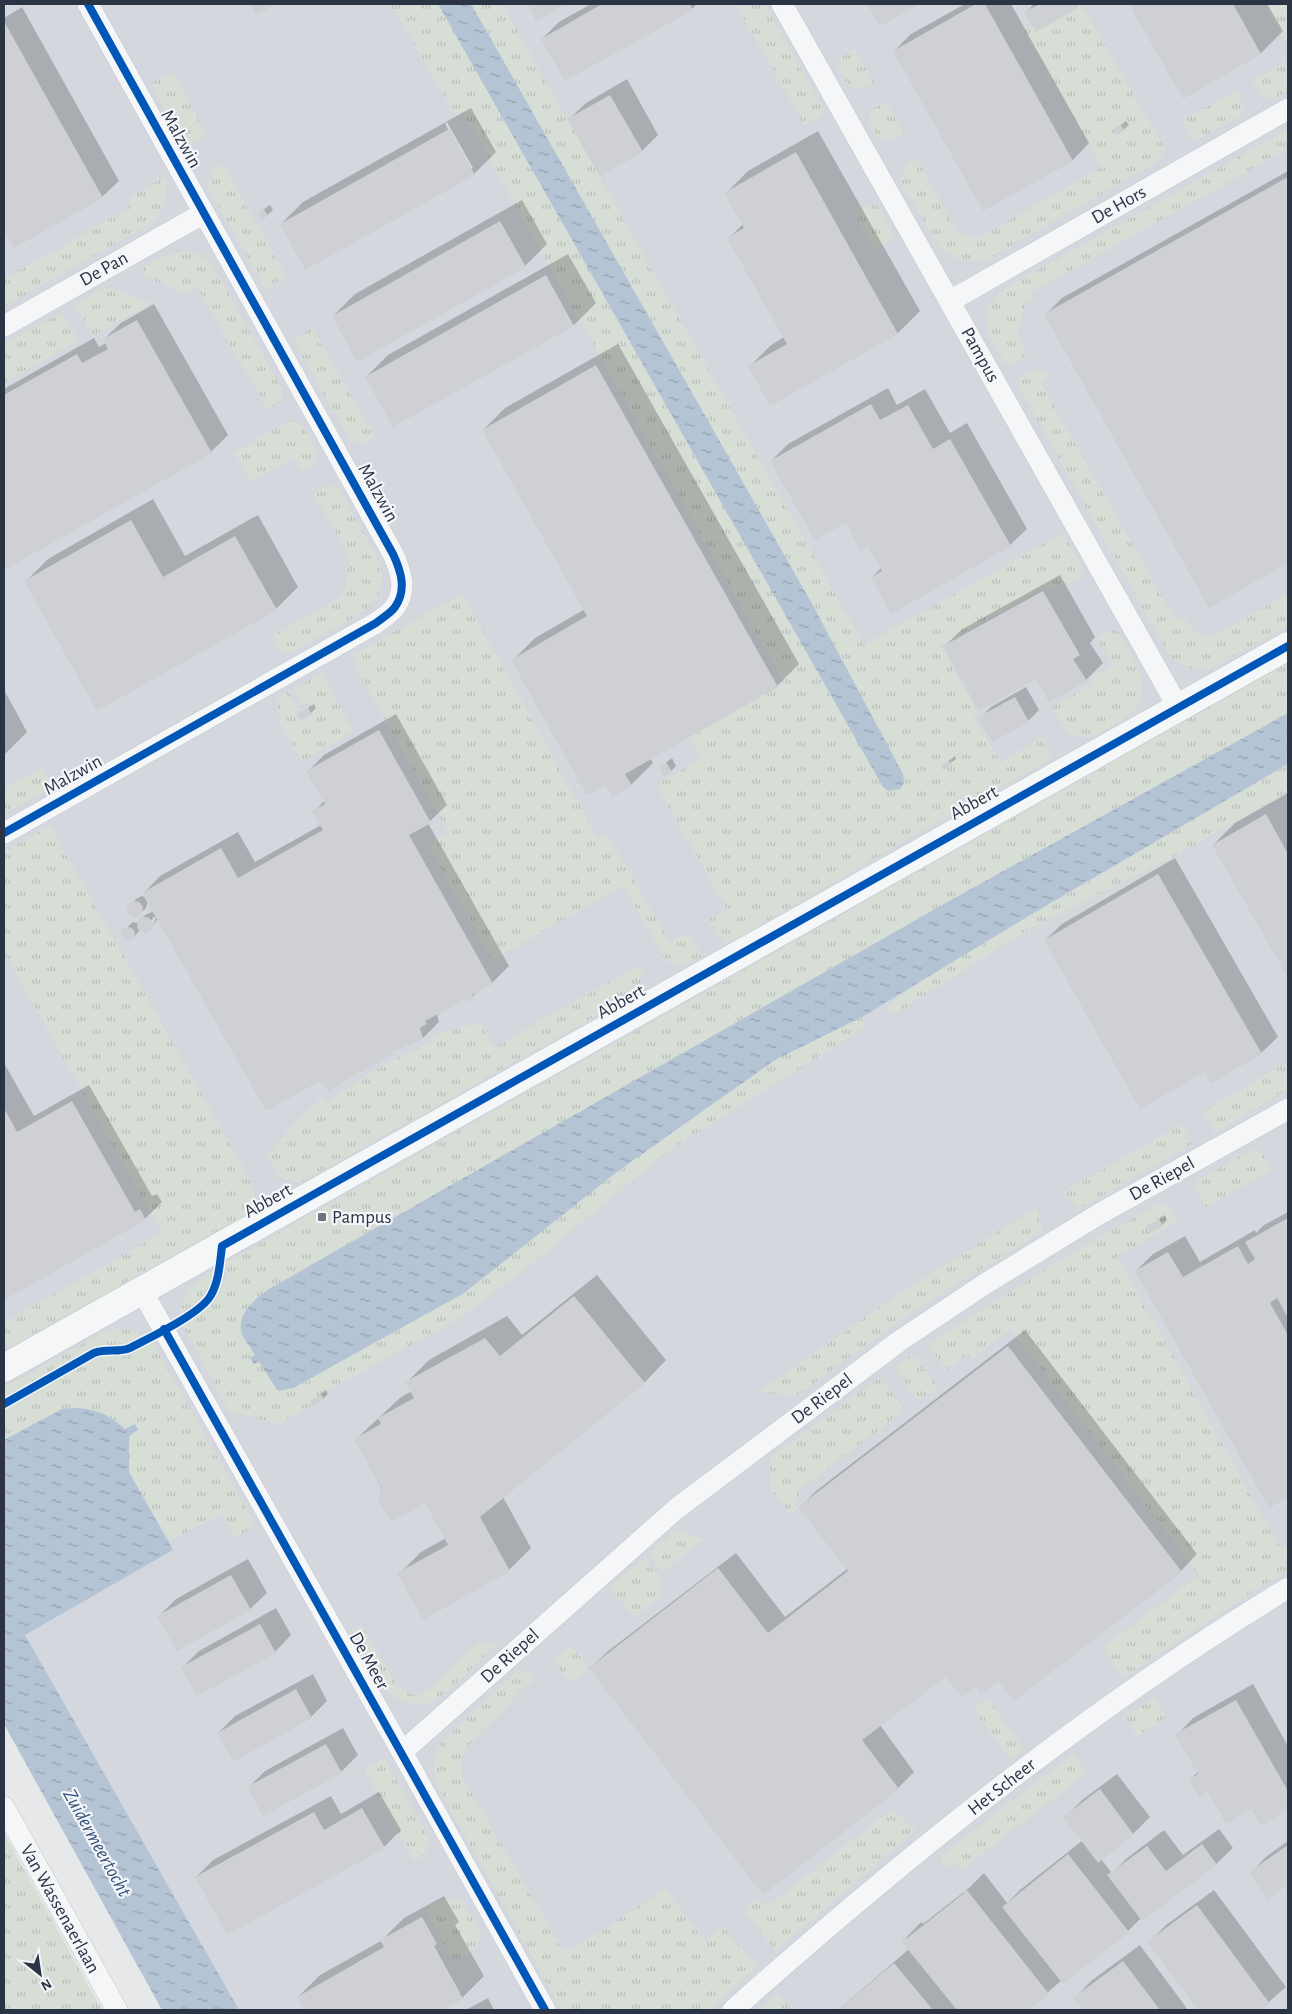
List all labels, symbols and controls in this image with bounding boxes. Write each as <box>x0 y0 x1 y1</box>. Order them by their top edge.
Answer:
street label: Malzwin <box>157 107 205 171</box>
street label: De Hors <box>1089 182 1149 228</box>
street label: De Pan <box>77 248 131 290</box>
street label: Pampus <box>957 324 1003 386</box>
street label: Malzwin <box>354 461 402 525</box>
street label: Malzwin <box>41 751 105 799</box>
street label: Abbert <box>947 782 1001 824</box>
street label: Abbert <box>594 981 648 1023</box>
street label: De Riepel <box>1126 1153 1198 1205</box>
street label: Abbert <box>241 1180 295 1222</box>
place label: Pampus <box>332 1208 392 1227</box>
marker: Pampus <box>316 1211 328 1223</box>
street label: De Riepel <box>788 1370 856 1428</box>
street label: De Riepel <box>477 1625 543 1687</box>
street label: De Meer <box>346 1629 392 1693</box>
street label: Het Scheer <box>965 1755 1039 1819</box>
water label: Zuidermeertocht <box>59 1786 135 1901</box>
street label: Van Wassenaerlaan <box>17 1841 103 1977</box>
north arrow <box>15 1949 65 1999</box>
text: N <box>38 1976 54 1993</box>

